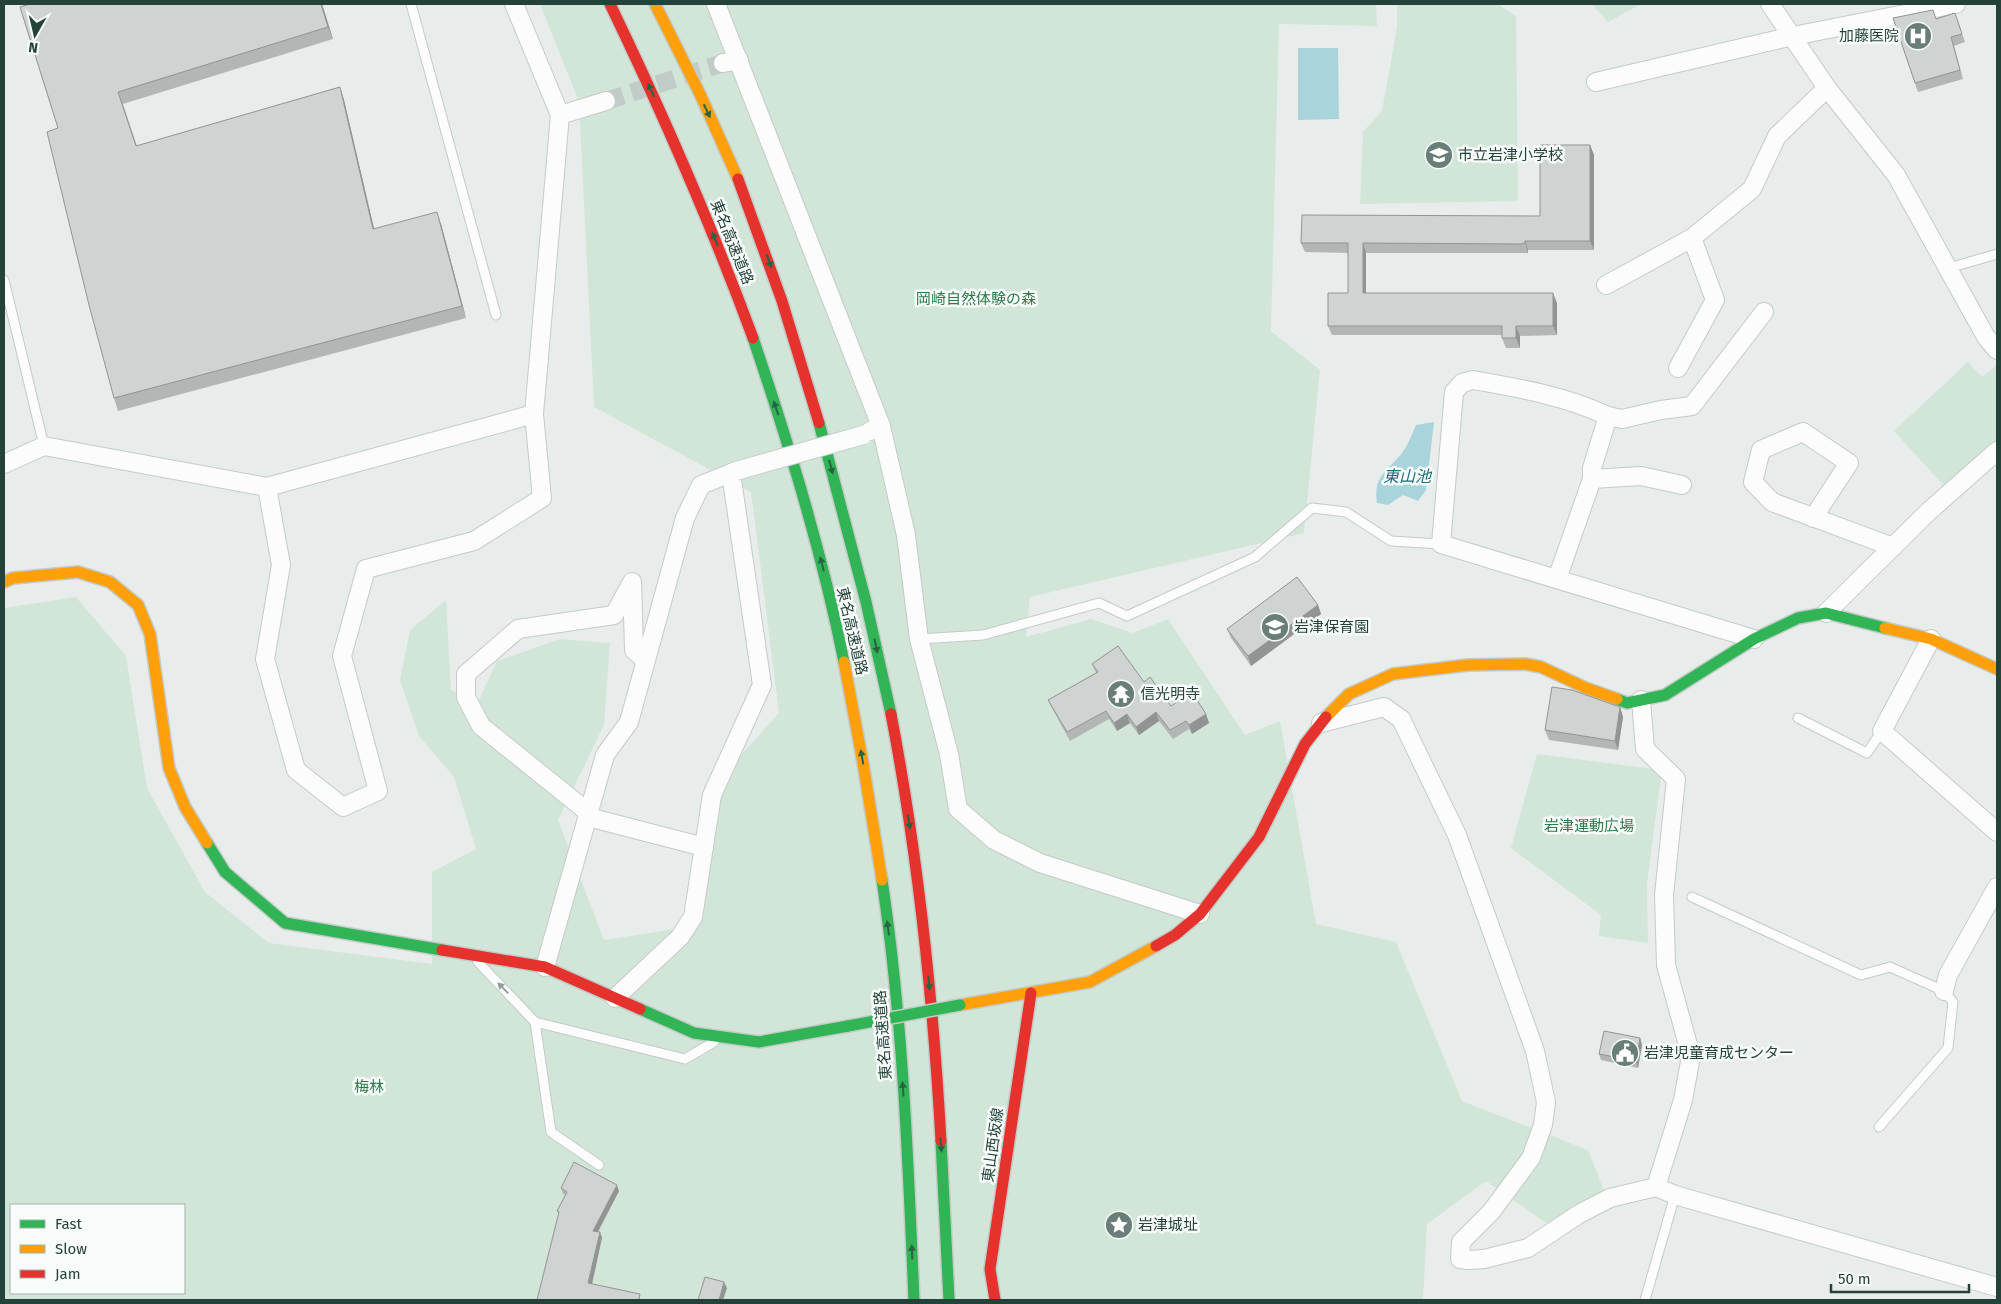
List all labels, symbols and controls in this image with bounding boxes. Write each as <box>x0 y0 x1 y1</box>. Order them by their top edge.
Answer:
north arrow <box>10 10 60 60</box>
hospital icon: 加藤医院 <box>1903 21 1933 51</box>
place label: 加藤医院 <box>1839 27 1899 45</box>
text: N <box>27 38 39 56</box>
one-way arrow <box>646 83 654 97</box>
one-way arrow <box>703 104 711 118</box>
school or university icon: 市立岩津小学校 <box>1424 140 1454 170</box>
place label: 市立岩津小学校 <box>1458 146 1563 164</box>
street label: 東名高速道路 <box>707 197 757 287</box>
one-way arrow <box>711 231 719 246</box>
one-way arrow <box>765 254 773 269</box>
park label: 岡崎自然体験の森 <box>916 290 1036 308</box>
one-way arrow <box>772 401 779 416</box>
one-way arrow <box>828 459 836 474</box>
water label: 東山池 <box>1383 467 1433 486</box>
one-way arrow <box>818 557 826 572</box>
street label: 東名高速道路 <box>833 585 871 677</box>
school or university icon: 岩津保育園 <box>1260 612 1290 642</box>
place label: 岩津保育園 <box>1294 618 1369 636</box>
one-way arrow <box>872 639 880 654</box>
temple icon: 信光明寺 <box>1106 679 1136 709</box>
place label: 信光明寺 <box>1140 685 1200 703</box>
one-way arrow <box>857 748 865 764</box>
one-way arrow <box>906 814 914 830</box>
park label: 岩津運動広場 <box>1544 817 1634 835</box>
one-way arrow <box>884 919 892 935</box>
one-way arrow <box>925 975 933 991</box>
one-way arrow <box>497 982 509 994</box>
street label: 東名高速道路 <box>871 989 895 1081</box>
public building icon: 岩津児童育成センター <box>1610 1038 1640 1068</box>
place label: 岩津児童育成センター <box>1644 1044 1794 1062</box>
park label: 梅林 <box>354 1078 384 1096</box>
one-way arrow <box>898 1081 906 1097</box>
street label: 東山西坂線 <box>979 1107 1007 1183</box>
one-way arrow <box>937 1137 945 1153</box>
legend <box>10 1204 185 1294</box>
place icon: 岩津城址 <box>1104 1210 1134 1240</box>
text: Fast <box>55 1215 82 1233</box>
place label: 岩津城址 <box>1138 1216 1198 1234</box>
text: Slow <box>55 1240 87 1258</box>
one-way arrow <box>907 1243 915 1259</box>
scale bar <box>1831 1262 1968 1294</box>
text: Jam <box>55 1265 81 1283</box>
text: 50 m <box>1838 1270 1871 1288</box>

